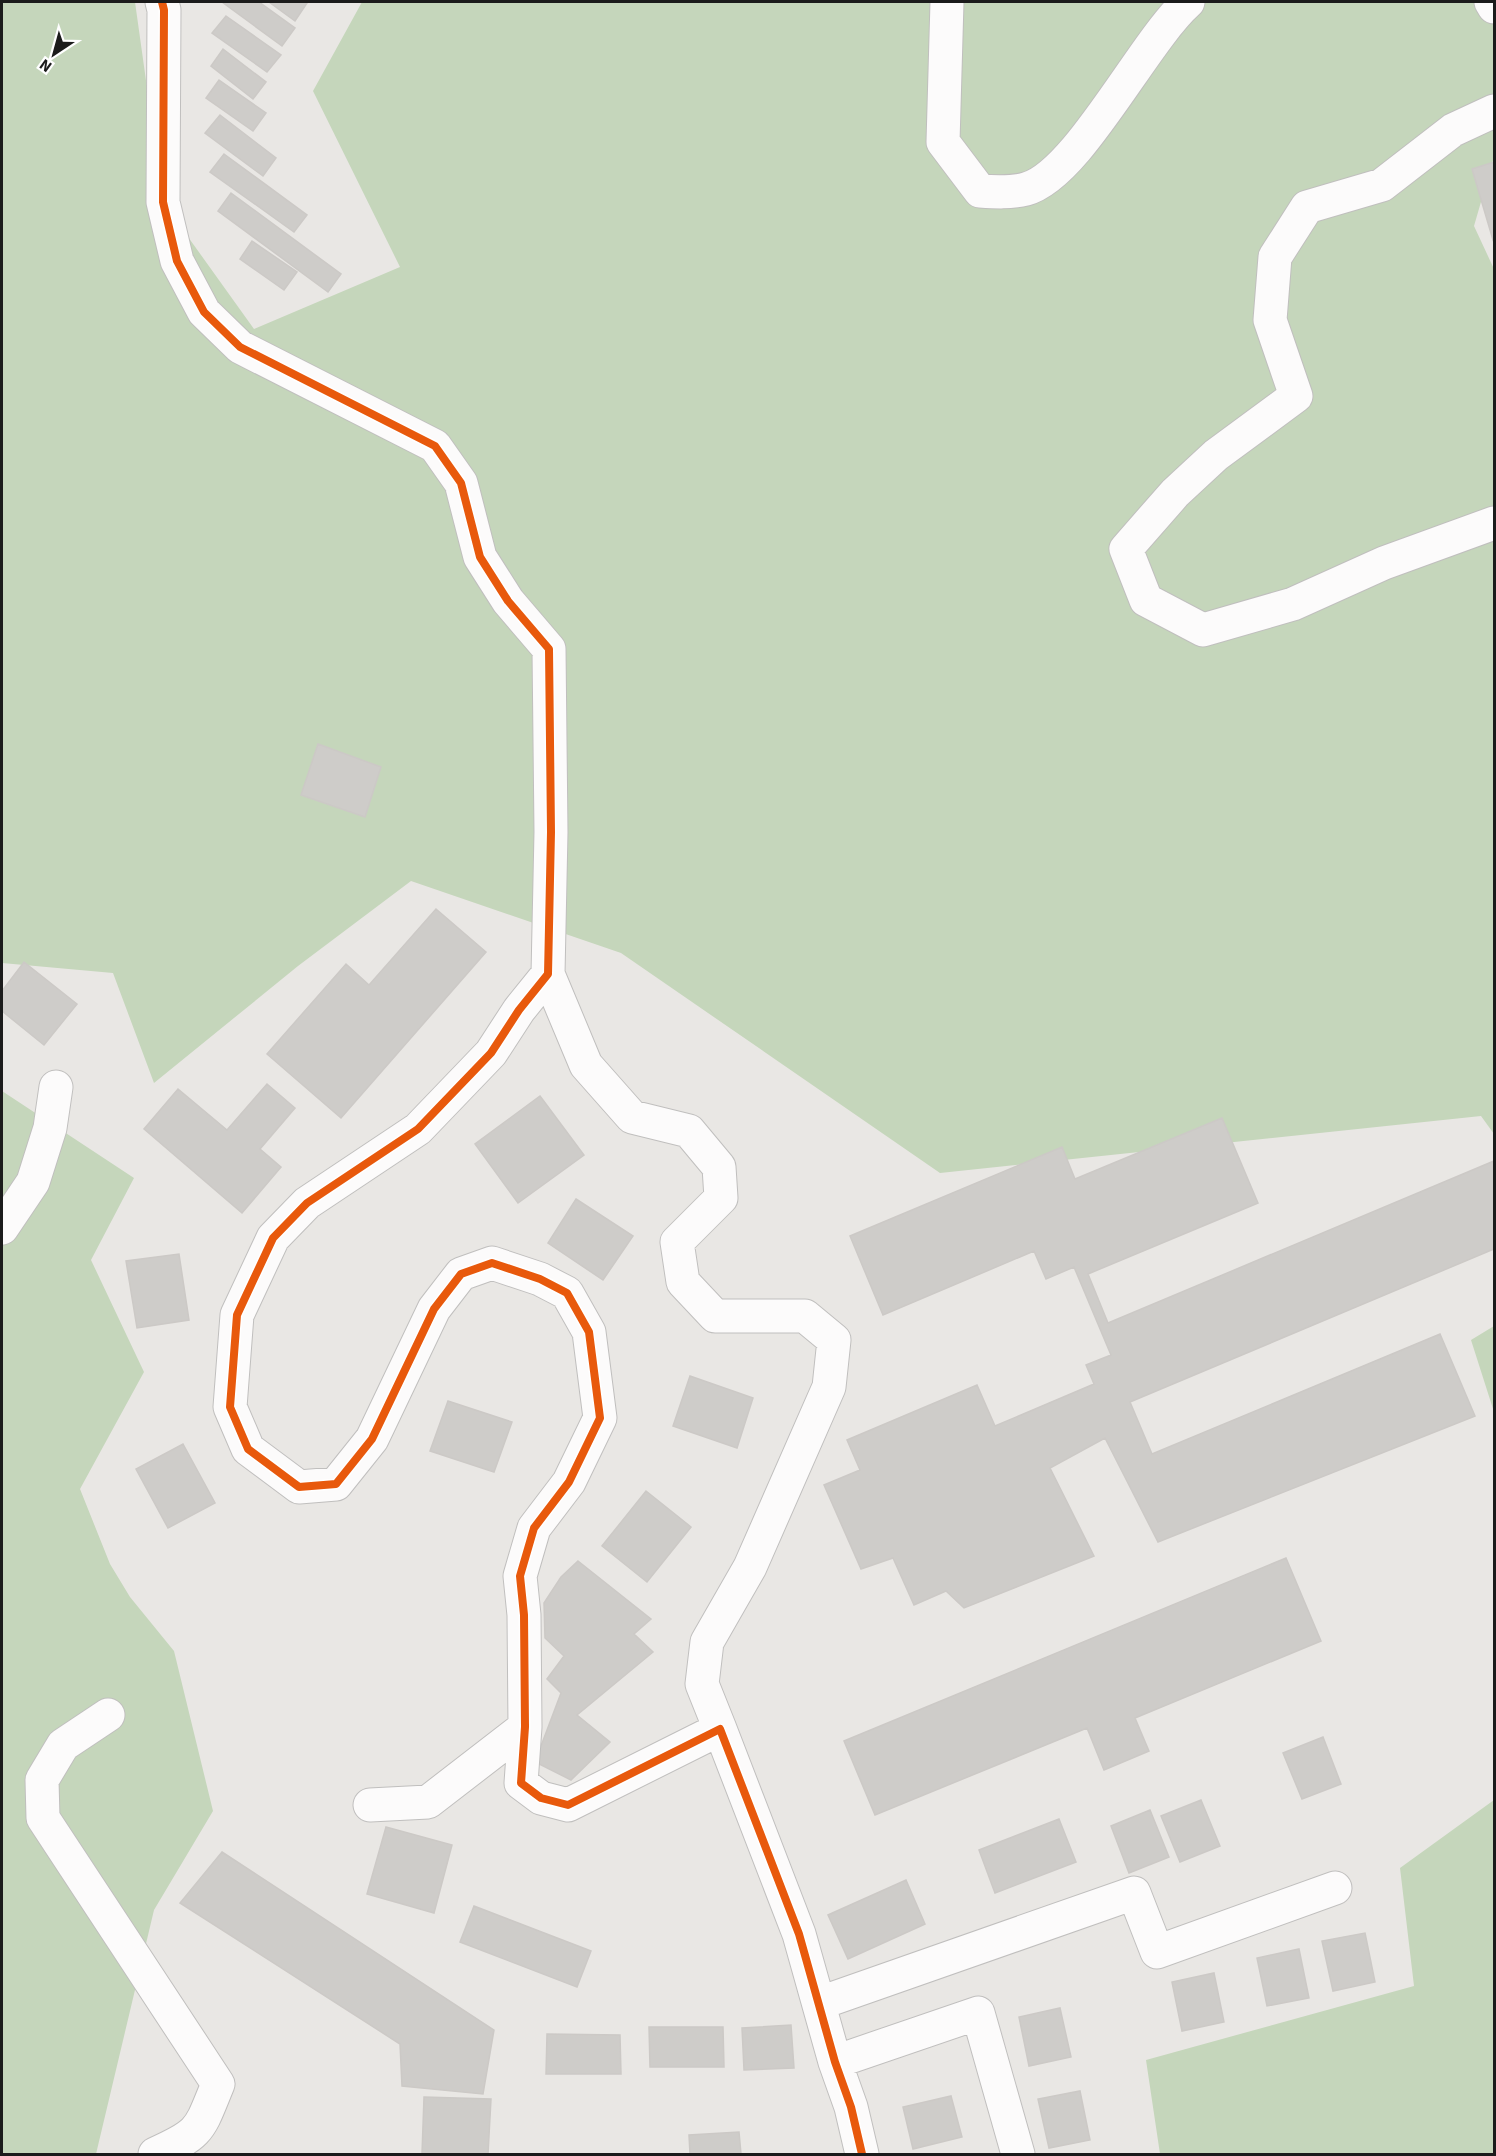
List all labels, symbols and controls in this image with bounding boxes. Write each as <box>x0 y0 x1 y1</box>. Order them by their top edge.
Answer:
north arrow <box>24 24 84 84</box>
text: N <box>35 53 57 77</box>

